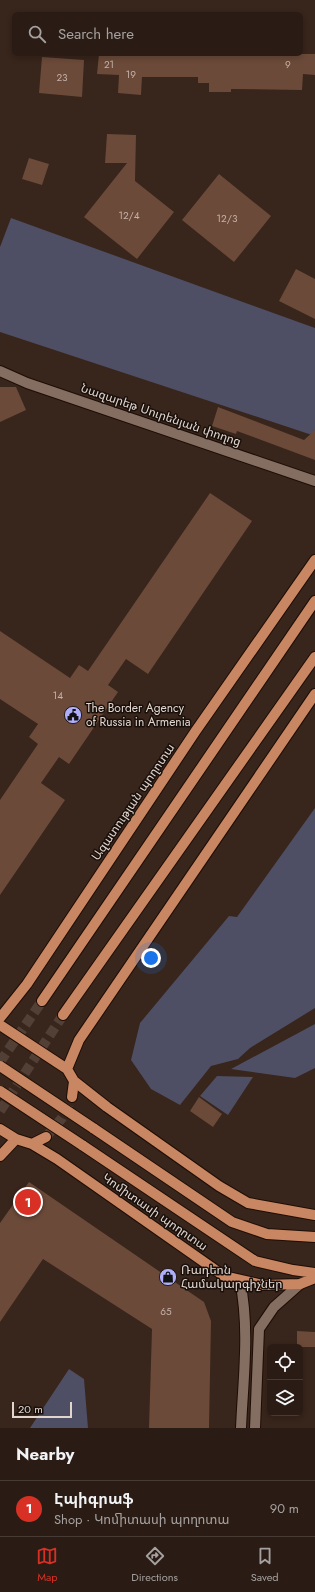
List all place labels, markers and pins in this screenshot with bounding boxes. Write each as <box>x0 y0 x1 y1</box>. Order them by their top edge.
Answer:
place label: The Border Agency of Russia in Armenia <box>86 699 191 731</box>
public building icon: The Border Agency of Russia in Armenia <box>63 705 83 725</box>
pin: 1 <box>15 1187 41 1217</box>
place label: Ռադեոն Համակարգիչներ <box>181 1261 282 1293</box>
shop icon: Ռադեոն Համակարգիչներ <box>158 1267 178 1287</box>

